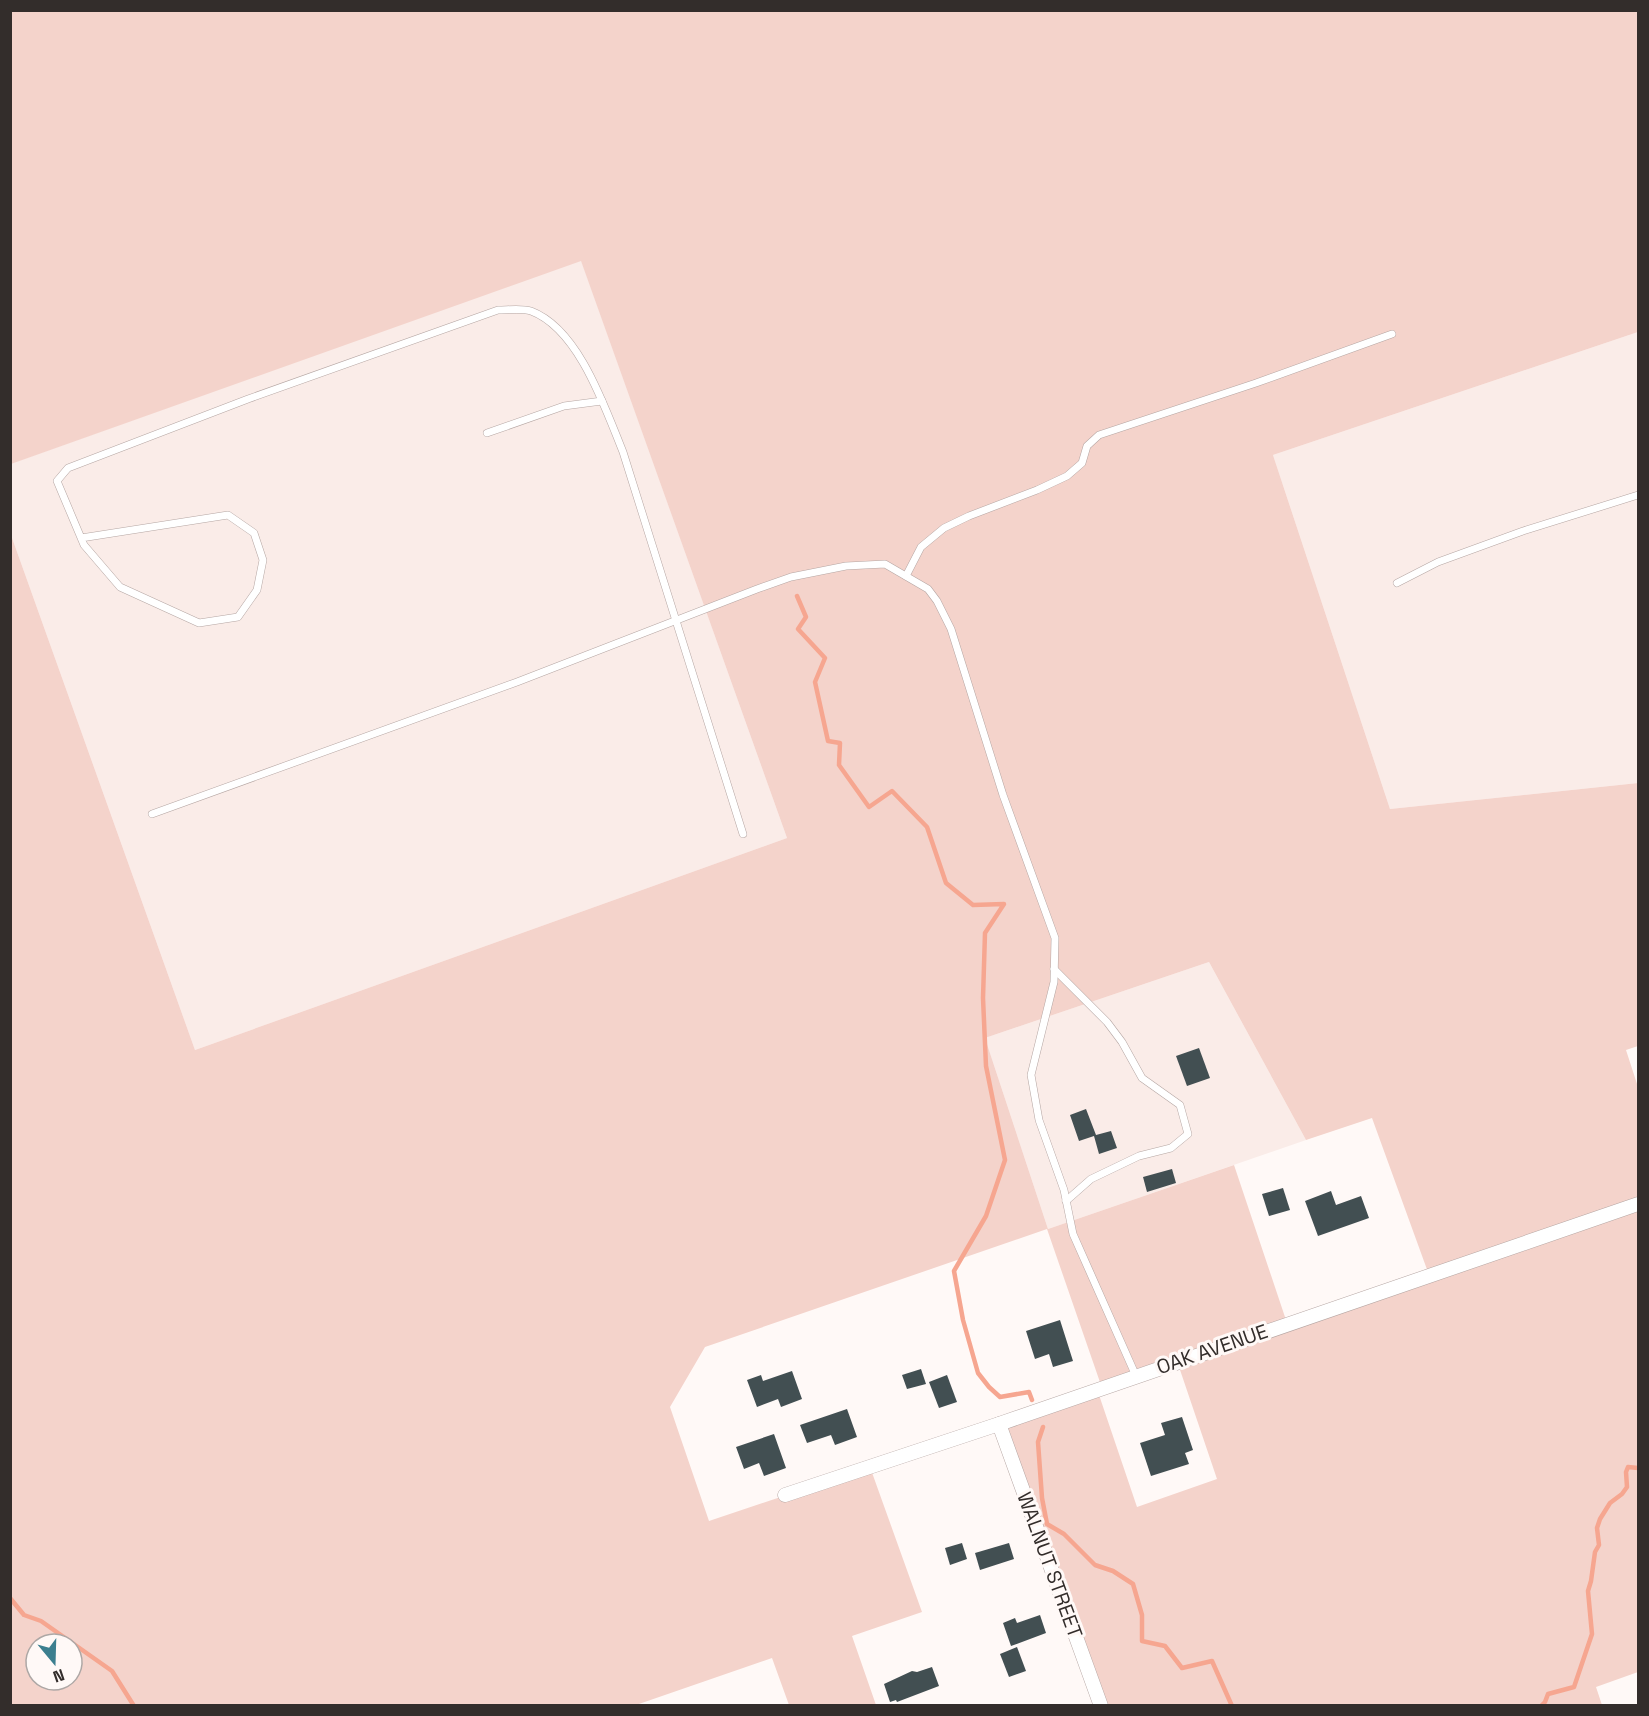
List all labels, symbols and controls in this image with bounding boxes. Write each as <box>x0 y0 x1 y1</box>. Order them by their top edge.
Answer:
street label: OAK AVENUE <box>1153 1318 1271 1380</box>
street label: WALNUT STREET <box>1011 1488 1089 1642</box>
north arrow <box>24 1632 84 1692</box>
text: N <box>50 1664 67 1687</box>

